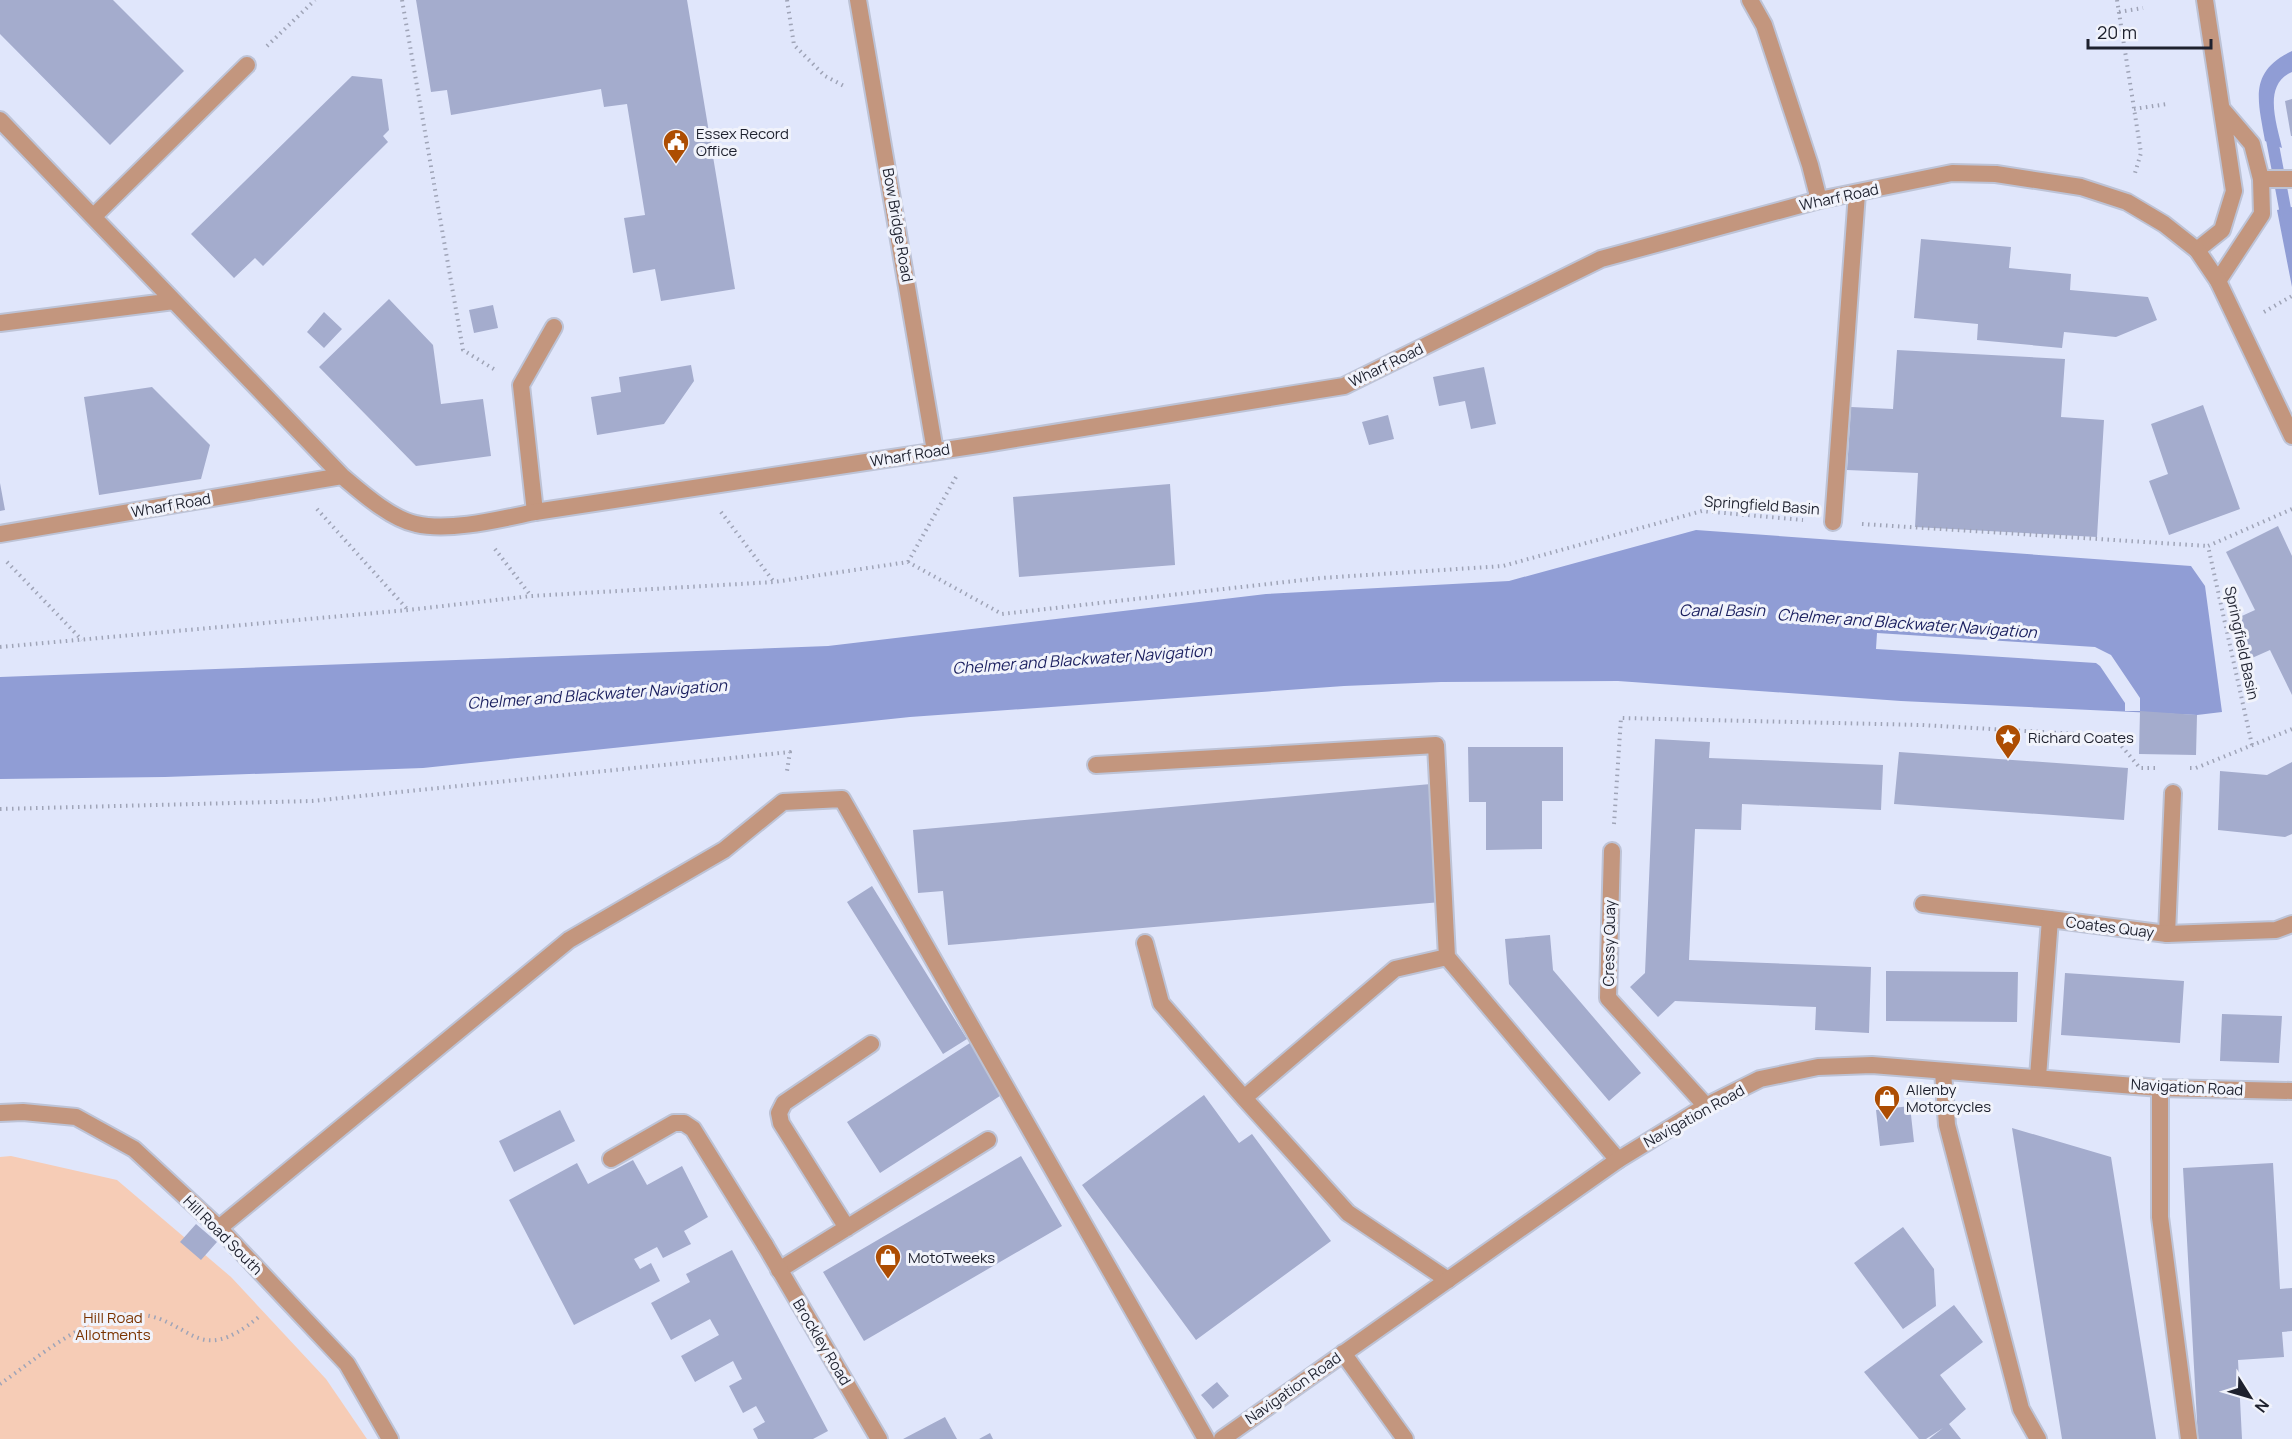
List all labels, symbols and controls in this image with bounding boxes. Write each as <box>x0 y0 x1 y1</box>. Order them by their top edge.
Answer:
scale bar <box>2088 12 2211 50</box>
text: 20 m <box>2097 20 2137 44</box>
place label: Essex Record Office <box>696 123 789 161</box>
public building icon: Essex Record Office <box>661 127 691 165</box>
street label: Bow Bridge Road <box>878 166 918 284</box>
street label: Wharf Road <box>1797 178 1881 216</box>
street label: Wharf Road <box>1345 338 1427 392</box>
street label: Wharf Road <box>869 438 951 472</box>
street label: Wharf Road <box>130 488 212 522</box>
street label: Springfield Basin <box>1703 490 1821 520</box>
street label: Springfield Basin <box>2220 584 2264 702</box>
water label: Canal Basin <box>1679 599 1765 621</box>
water label: Chelmer and Blackwater Navigation <box>1777 603 2038 643</box>
water label: Chelmer and Blackwater Navigation <box>952 639 1213 679</box>
water label: Chelmer and Blackwater Navigation <box>467 674 728 714</box>
place icon: Richard Coates <box>1993 722 2023 760</box>
place label: Richard Coates <box>2028 727 2134 748</box>
street label: Cressy Quay <box>1598 899 1620 987</box>
street label: Coates Quay <box>2065 911 2155 943</box>
street label: Navigation Road <box>2130 1074 2244 1100</box>
place label: Allenby Motorcycles <box>1906 1079 1991 1117</box>
street label: Navigation Road <box>1640 1080 1748 1152</box>
shop icon: Allenby Motorcycles <box>1872 1083 1902 1121</box>
street label: Hill Road South <box>179 1191 267 1279</box>
shop icon: MotoTweeks <box>873 1242 903 1280</box>
place label: MotoTweeks <box>908 1247 995 1268</box>
street label: Brockley Road <box>788 1295 856 1389</box>
park label: Hill Road Allotments <box>75 1307 151 1345</box>
street label: Navigation Road <box>1241 1347 1345 1429</box>
north arrow <box>2220 1367 2280 1427</box>
text: N <box>2250 1395 2274 1417</box>

